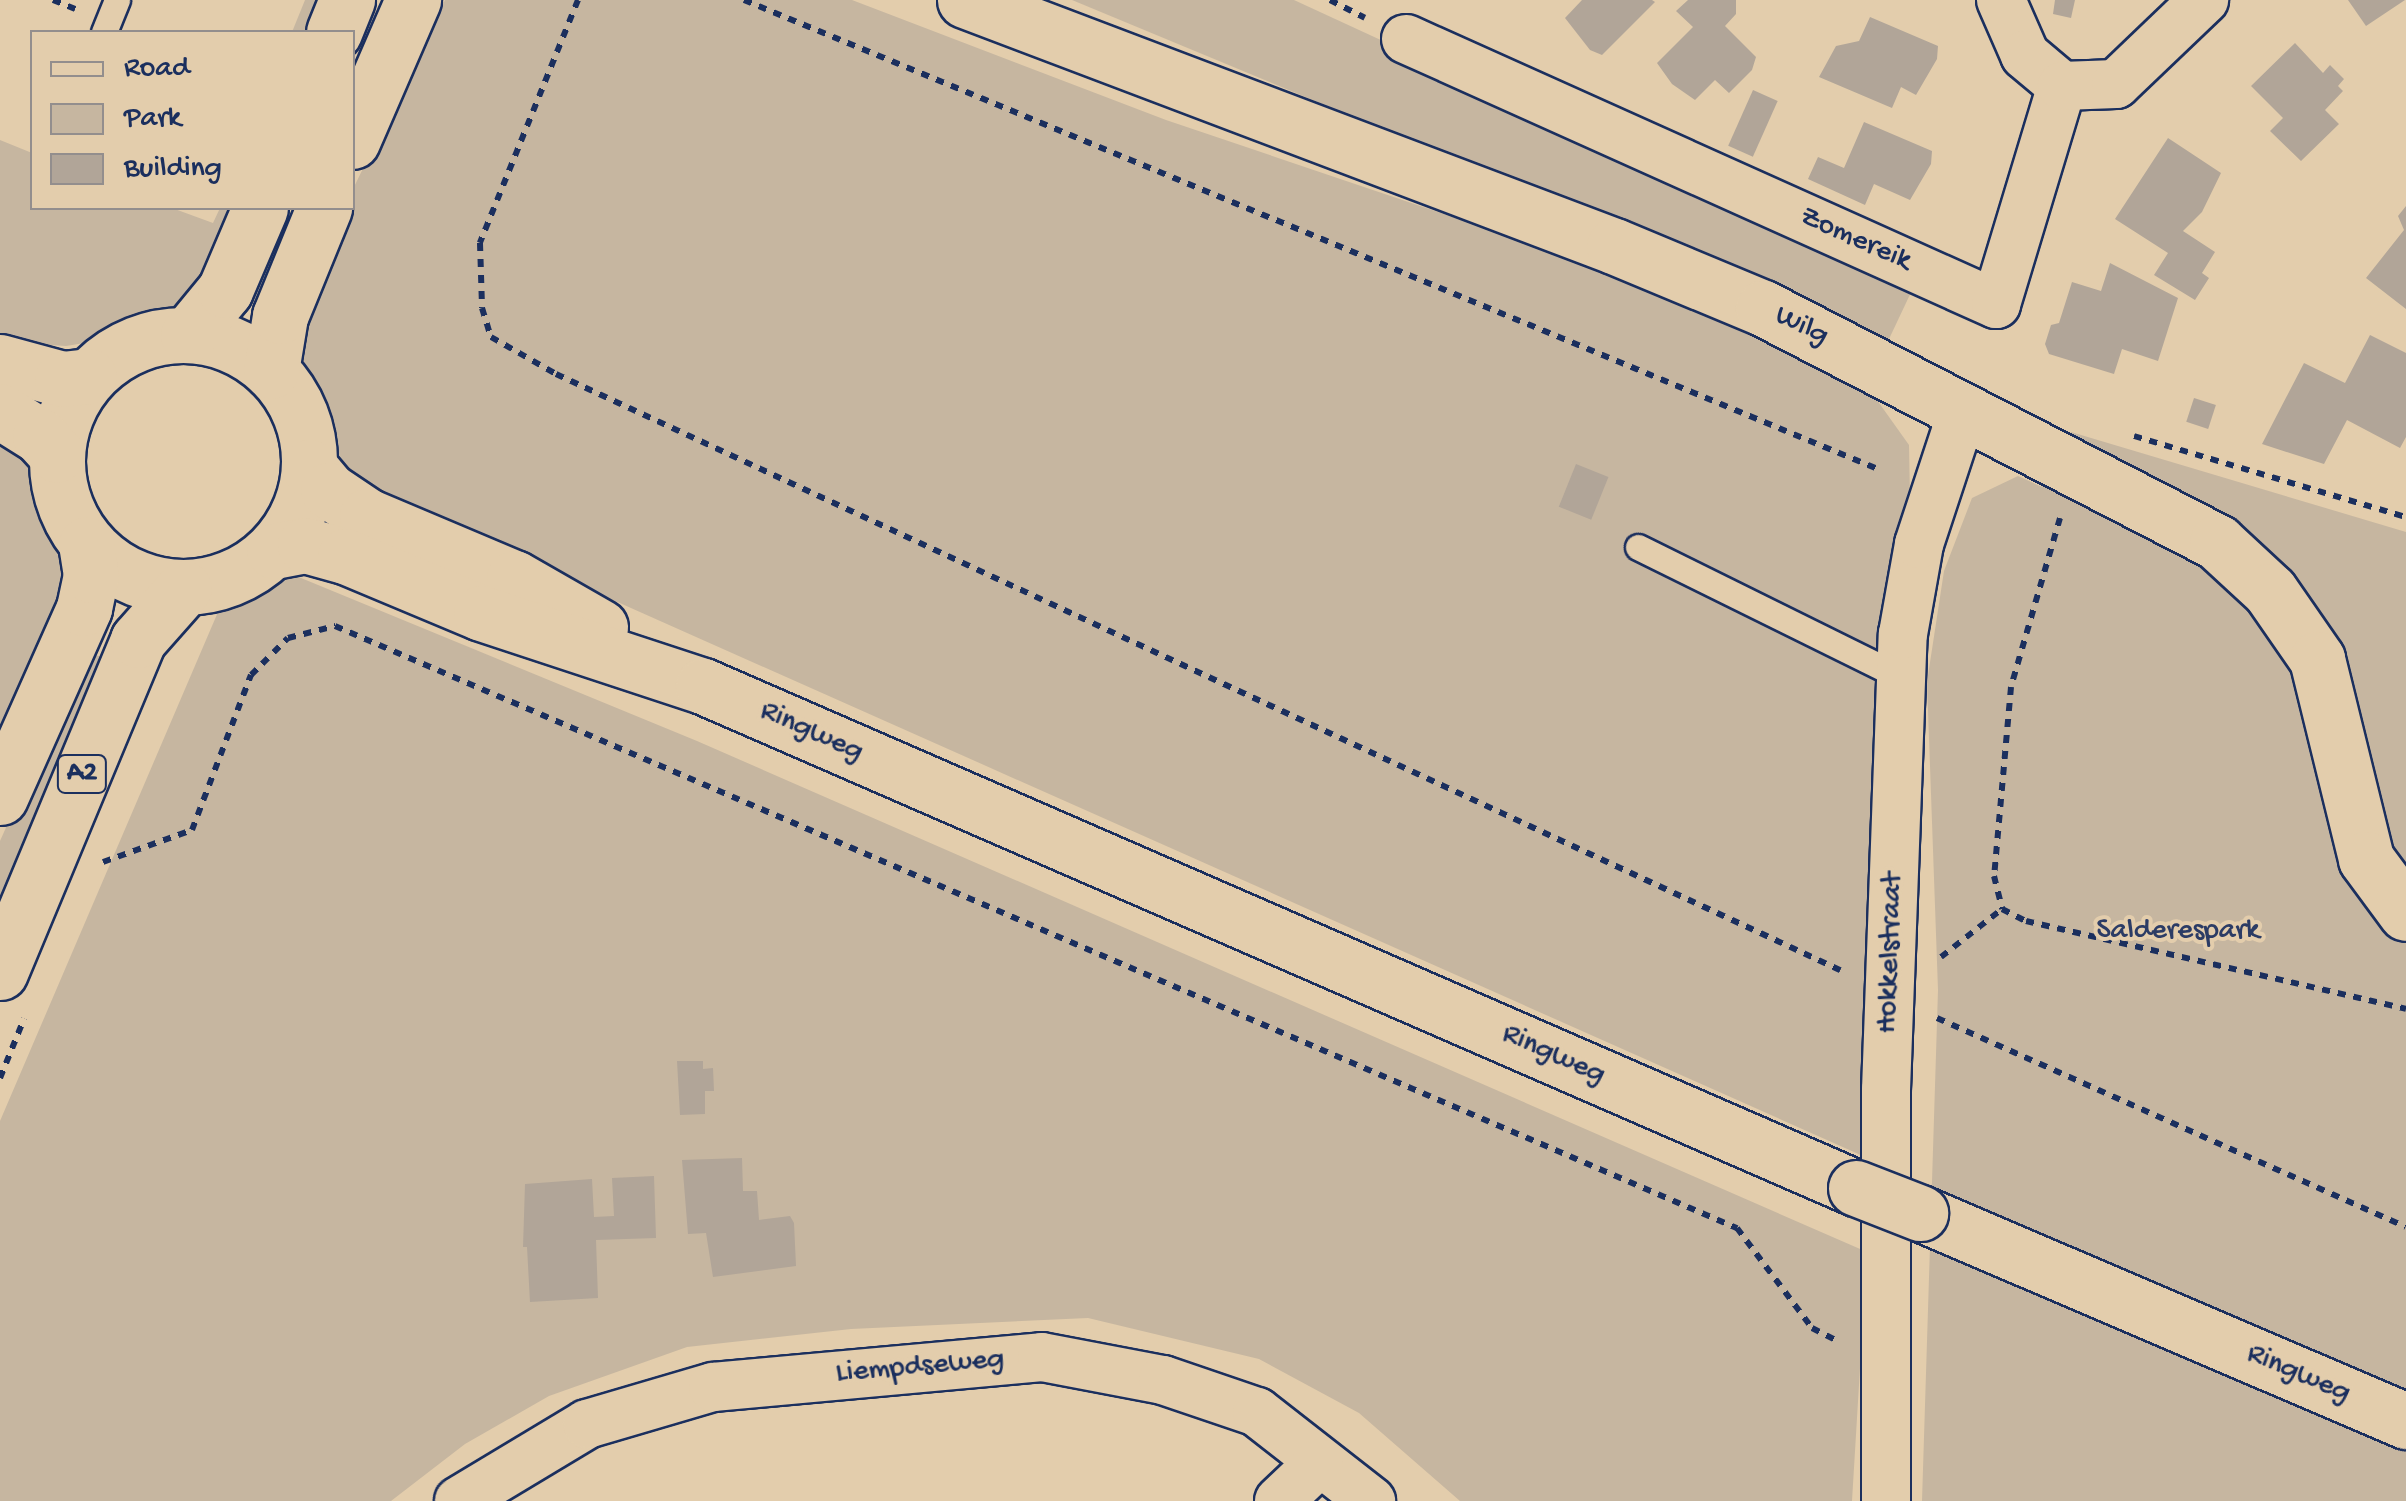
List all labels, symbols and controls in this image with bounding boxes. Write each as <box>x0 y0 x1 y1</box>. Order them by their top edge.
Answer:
legend <box>30 30 355 210</box>
text: Road <box>124 52 190 87</box>
text: Park <box>124 102 181 137</box>
text: Building <box>124 152 222 187</box>
street label: Zomereik <box>1794 200 1916 280</box>
street label: Wilg <box>1768 299 1834 355</box>
street label: Ringweg <box>754 694 868 772</box>
road number: A2 <box>54 751 110 797</box>
street label: Hokkelstraat <box>1871 872 1913 1034</box>
park label: Salderespark <box>2097 914 2259 950</box>
street label: Ringweg <box>1496 1017 1610 1095</box>
street label: Ringweg <box>2241 1337 2355 1413</box>
street label: Liempdseweg <box>834 1343 1006 1393</box>

